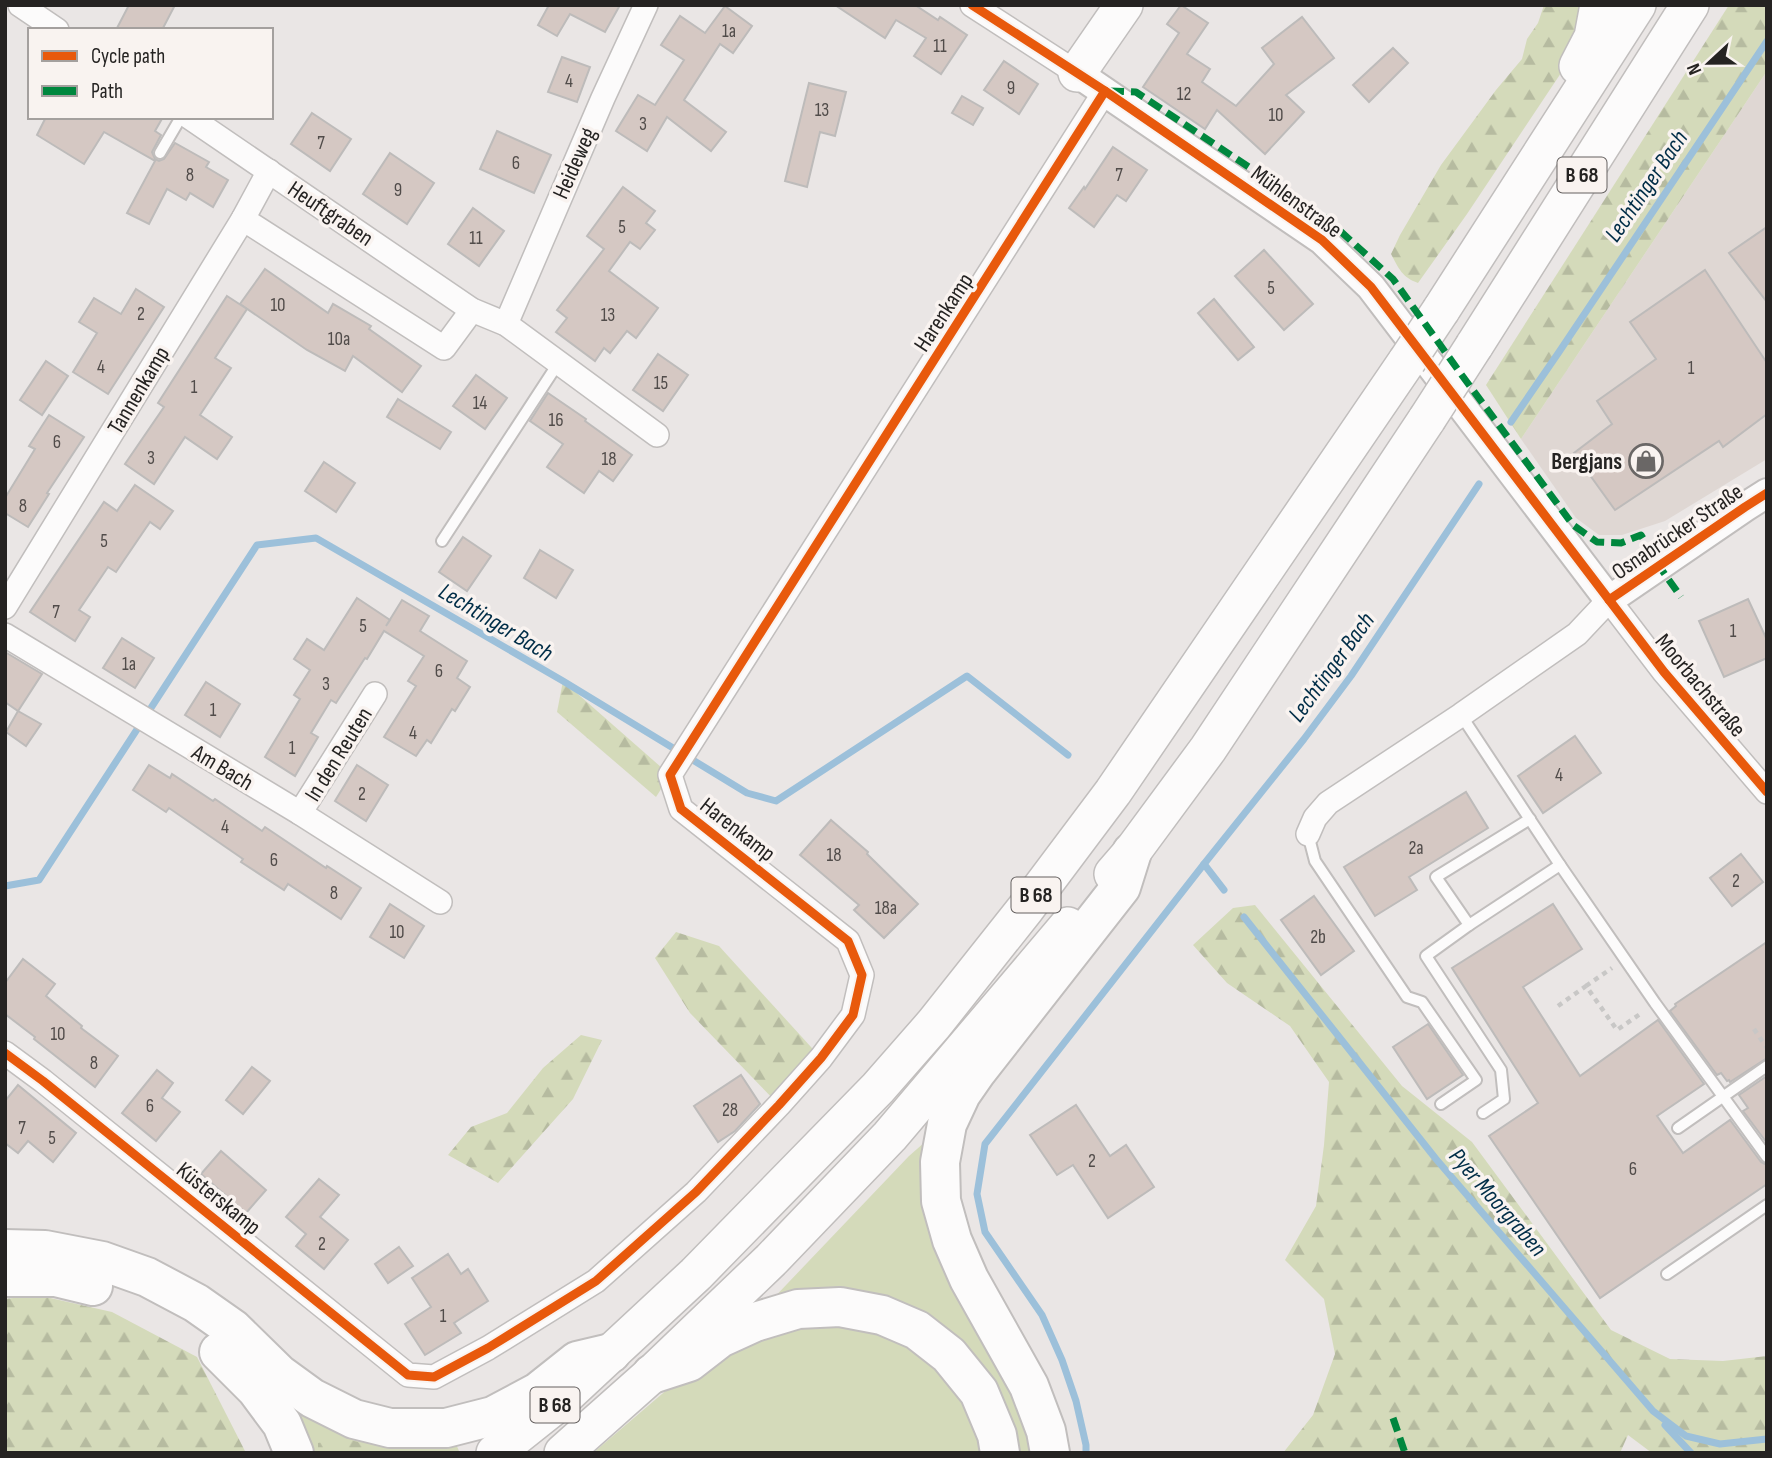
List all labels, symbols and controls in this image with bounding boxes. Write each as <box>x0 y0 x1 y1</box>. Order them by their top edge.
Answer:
house number: 1a <box>722 20 736 43</box>
legend <box>28 28 273 119</box>
north arrow <box>1674 28 1744 98</box>
house number: 11 <box>933 35 947 58</box>
text: Cycle path <box>91 44 165 69</box>
text: N <box>1682 60 1707 78</box>
house number: 4 <box>565 70 573 93</box>
house number: 9 <box>1007 77 1015 100</box>
text: Path <box>91 79 123 104</box>
house number: 12 <box>1177 83 1191 106</box>
house number: 13 <box>815 99 829 122</box>
house number: 10 <box>1268 104 1284 127</box>
house number: 3 <box>639 113 647 136</box>
street label: Heideweg <box>547 123 603 203</box>
water label: Lechtinger Bach <box>1599 125 1694 248</box>
house number: 7 <box>317 132 325 155</box>
house number: 6 <box>512 152 520 175</box>
road number: B 68 <box>1558 158 1606 192</box>
street label: Mühlenstraße <box>1245 159 1347 244</box>
house number: 8 <box>186 164 194 187</box>
house number: 7 <box>1115 164 1123 187</box>
street label: Heuftgraben <box>282 175 379 253</box>
house number: 9 <box>394 179 402 202</box>
house number: 5 <box>618 216 626 239</box>
house number: 11 <box>469 227 483 250</box>
street label: Harenkamp <box>908 268 979 357</box>
house number: 5 <box>1267 277 1275 300</box>
house number: 10 <box>270 294 286 317</box>
house number: 2 <box>137 303 145 326</box>
house number: 13 <box>601 304 615 327</box>
house number: 10a <box>328 328 350 351</box>
street label: Tannenkamp <box>102 342 176 439</box>
house number: 4 <box>97 356 105 379</box>
house number: 1 <box>1688 357 1695 380</box>
house number: 15 <box>654 372 668 395</box>
house number: 1 <box>191 376 198 399</box>
house number: 14 <box>473 392 487 415</box>
house number: 16 <box>549 409 563 432</box>
house number: 6 <box>53 431 61 454</box>
shop icon: Bergjans <box>1627 442 1665 480</box>
house number: 3 <box>147 447 155 470</box>
house number: 18 <box>602 448 616 471</box>
place label: Bergjans <box>1551 448 1622 476</box>
street label: Osnabrücker Straße <box>1607 478 1748 586</box>
house number: 8 <box>19 495 27 518</box>
house number: 5 <box>100 530 108 553</box>
water label: Lechtinger Bach <box>433 577 558 668</box>
house number: 7 <box>52 601 60 624</box>
water label: Lechtinger Bach <box>1282 607 1381 728</box>
house number: 5 <box>359 615 367 638</box>
house number: 1 <box>1730 620 1737 643</box>
street label: Moorbachstraße <box>1649 628 1751 743</box>
house number: 1a <box>122 653 136 676</box>
house number: 6 <box>435 660 443 683</box>
house number: 3 <box>322 673 330 696</box>
house number: 1 <box>210 699 217 722</box>
street label: In den Reuten <box>299 702 379 807</box>
house number: 4 <box>409 722 417 745</box>
house number: 1 <box>289 737 296 760</box>
street label: Am Bach <box>186 738 258 797</box>
house number: 4 <box>1555 764 1563 787</box>
house number: 2 <box>358 783 366 806</box>
street label: Harenkamp <box>694 792 781 868</box>
house number: 4 <box>221 816 229 839</box>
house number: 2a <box>1408 837 1424 860</box>
house number: 18 <box>827 844 841 867</box>
house number: 6 <box>270 849 278 872</box>
house number: 2 <box>1732 870 1740 893</box>
road number: B 68 <box>1012 878 1060 912</box>
house number: 8 <box>330 882 338 905</box>
house number: 18a <box>875 897 897 920</box>
house number: 10 <box>389 921 405 944</box>
house number: 2b <box>1310 926 1326 949</box>
house number: 10 <box>50 1023 66 1046</box>
house number: 8 <box>90 1052 98 1075</box>
house number: 6 <box>146 1095 154 1118</box>
house number: 28 <box>722 1099 738 1122</box>
house number: 7 <box>18 1117 26 1140</box>
house number: 5 <box>48 1127 56 1150</box>
water label: Pyer Moorgraben <box>1443 1142 1552 1262</box>
house number: 2 <box>1088 1150 1096 1173</box>
street label: Küsterskamp <box>171 1156 266 1241</box>
house number: 6 <box>1629 1158 1637 1181</box>
house number: 2 <box>318 1233 326 1256</box>
house number: 1 <box>440 1305 447 1328</box>
road number: B 68 <box>530 1388 580 1422</box>

